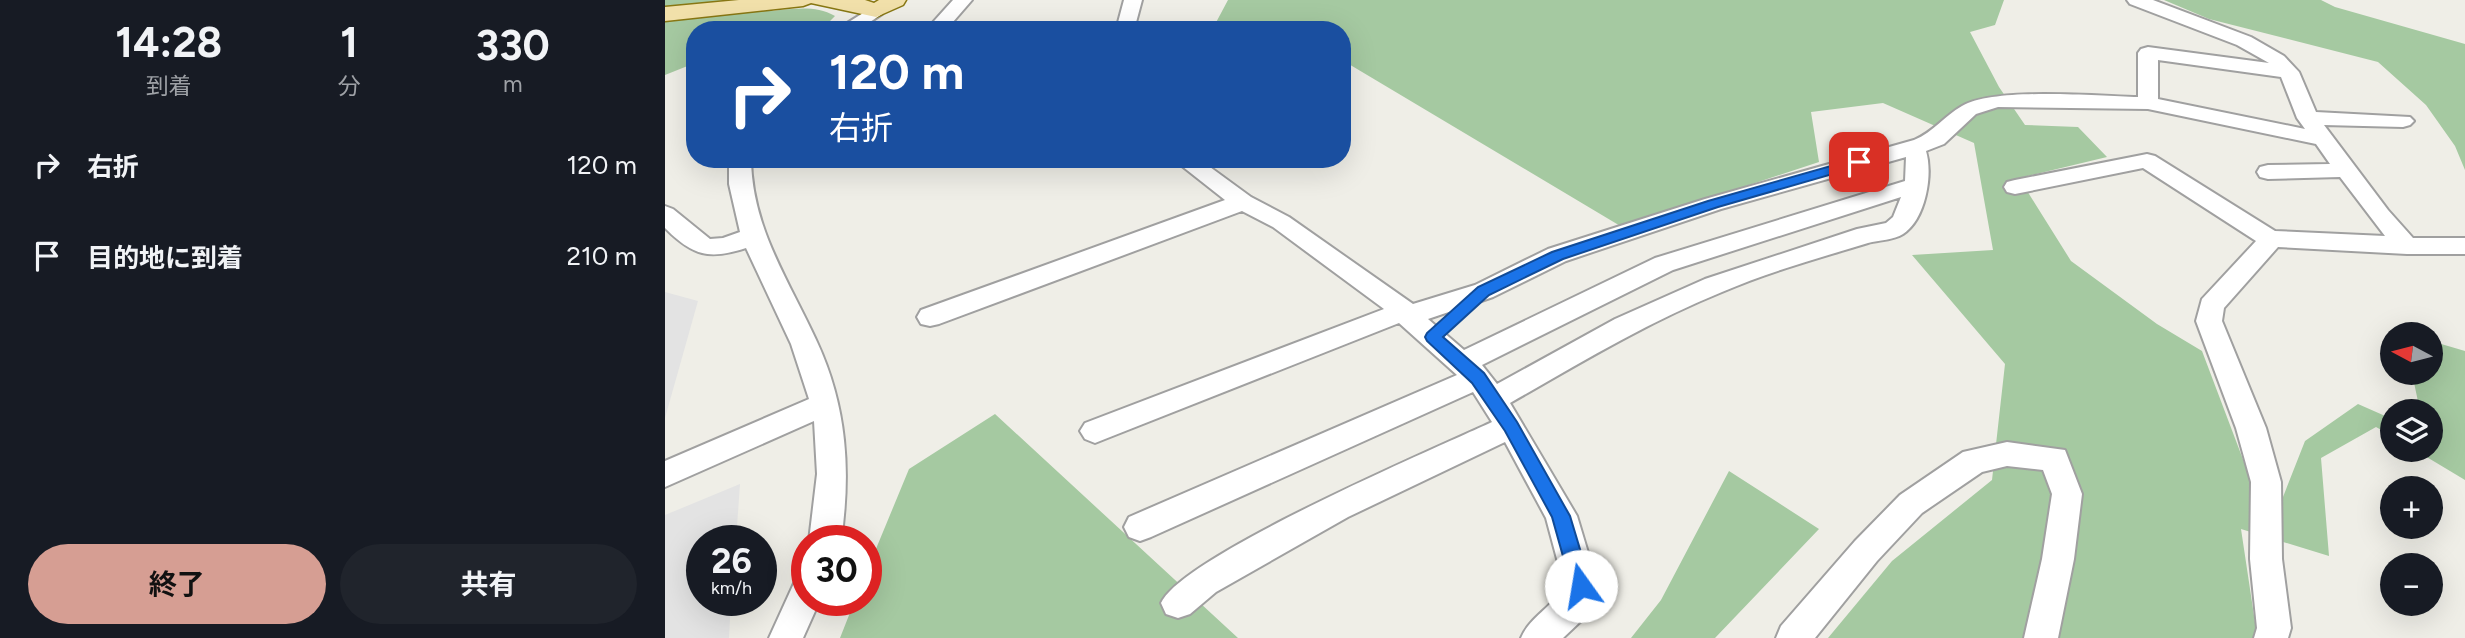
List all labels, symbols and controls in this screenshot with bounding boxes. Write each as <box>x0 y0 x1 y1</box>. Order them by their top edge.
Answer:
text: 14:28 <box>115 17 222 68</box>
text: 1 <box>340 17 358 68</box>
text: 330 <box>476 20 550 71</box>
text: 120 m <box>829 42 964 101</box>
icon: right <box>714 49 805 140</box>
text: m <box>503 70 523 98</box>
text: 到着 <box>146 72 192 100</box>
text: 分 <box>338 72 361 100</box>
text: 右折 <box>829 109 893 147</box>
pin <box>1829 132 1889 192</box>
icon: arrive <box>1840 143 1878 181</box>
icon: right <box>28 146 66 184</box>
text: 120 m <box>567 149 637 181</box>
text: 右折 <box>87 151 139 183</box>
icon: arrive <box>28 237 66 275</box>
text: 210 m <box>567 240 637 272</box>
text: 目的地に到着 <box>87 242 243 274</box>
north arrow <box>2380 322 2443 385</box>
map controls <box>2380 322 2443 616</box>
button: layers <box>2380 399 2443 462</box>
button: + <box>2380 476 2443 539</box>
speed limit sign: 30 <box>791 525 882 616</box>
text: 26 <box>711 540 752 582</box>
button: 終了 <box>28 544 326 624</box>
button: 共有 <box>340 544 637 624</box>
position arrow <box>1544 549 1618 623</box>
button: − <box>2380 553 2443 616</box>
text: km/h <box>711 577 752 599</box>

